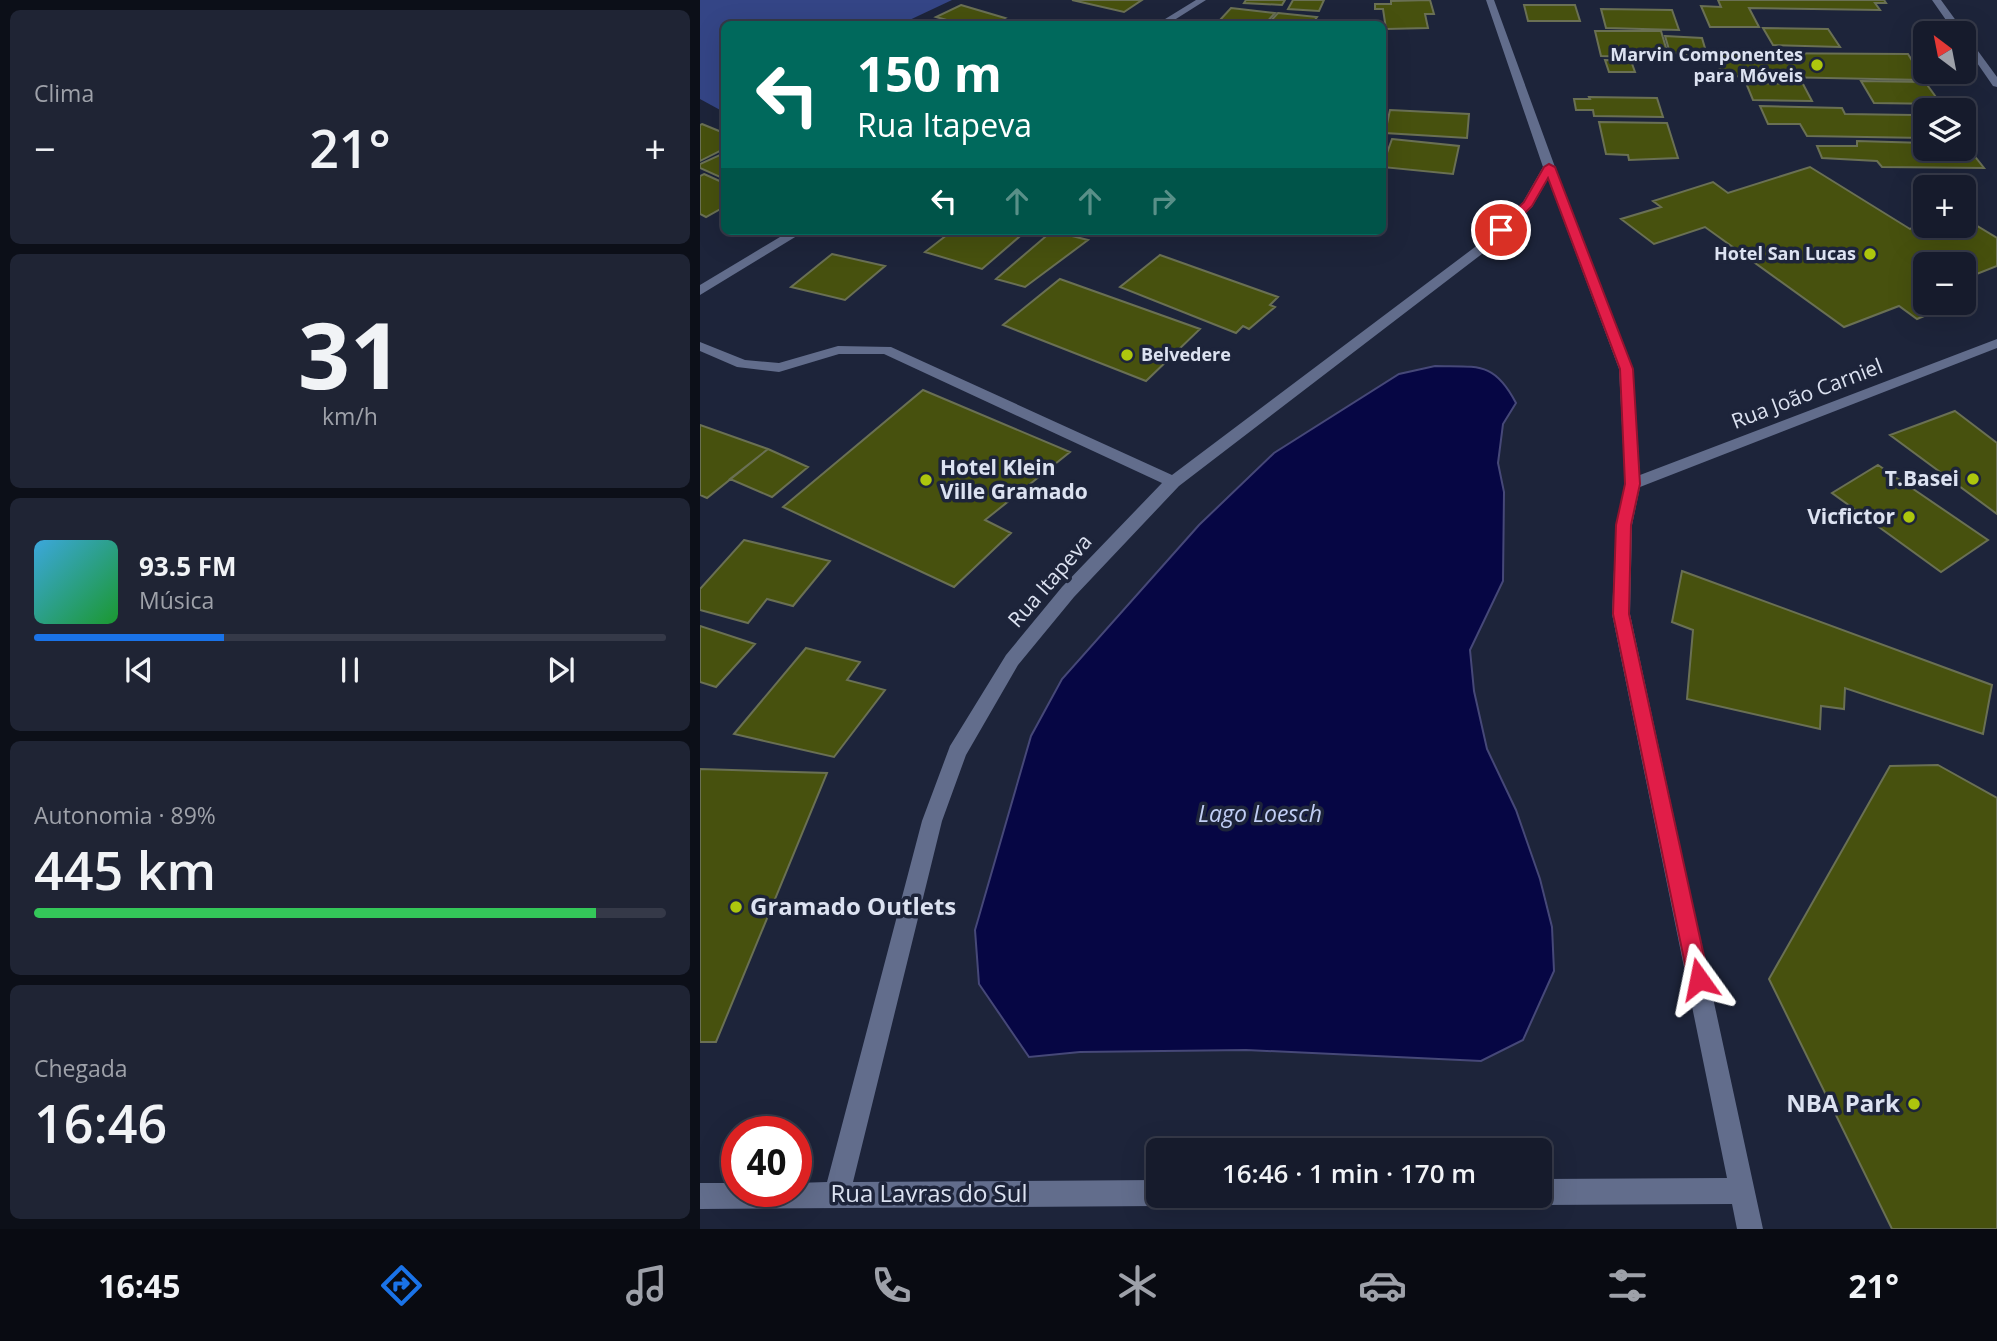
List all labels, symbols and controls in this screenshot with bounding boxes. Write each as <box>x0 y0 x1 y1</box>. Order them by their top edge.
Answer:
north arrow <box>1913 21 1976 84</box>
map controls <box>1913 21 1976 315</box>
text: 150 m <box>857 40 1002 106</box>
place label: Marvin Componentes para Móveis <box>1610 42 1803 87</box>
icon: left <box>742 49 833 140</box>
marker: Marvin Componentes para Móveis <box>1809 57 1825 73</box>
text: Clima <box>34 77 94 109</box>
button: layers <box>1913 98 1976 161</box>
text: Rua Itapeva <box>857 103 1032 146</box>
text: 21° <box>309 112 391 183</box>
text: − <box>34 122 56 174</box>
text: + <box>644 122 666 174</box>
button: + <box>1913 175 1976 238</box>
icon: left <box>925 182 963 220</box>
icon: ahead <box>998 182 1036 220</box>
icon: ahead <box>1071 182 1109 220</box>
icon: right <box>1144 182 1182 220</box>
pin <box>1471 200 1531 260</box>
icon: arrive <box>1482 211 1520 249</box>
place label: Hotel San Lucas <box>1714 241 1856 265</box>
marker: Hotel San Lucas <box>1862 246 1878 262</box>
button: − <box>1913 252 1976 315</box>
text: 31 <box>298 292 402 416</box>
place label: Belvedere <box>1141 342 1231 366</box>
marker: Belvedere <box>1119 347 1135 363</box>
street label: Rua João Carniel <box>1727 351 1886 435</box>
text: km/h <box>322 400 378 432</box>
place label: Hotel Klein Ville Gramado <box>940 453 1088 505</box>
place label: T.Basei <box>1885 464 1959 492</box>
marker: T.Basei <box>1965 471 1981 487</box>
marker: Hotel Klein Ville Gramado <box>918 472 934 488</box>
place label: Vicfictor <box>1807 502 1895 530</box>
marker: Vicfictor <box>1901 509 1917 525</box>
street label: Rua Itapeva <box>1001 528 1097 633</box>
text: 93.5 FM <box>139 548 237 584</box>
text: Música <box>139 584 214 616</box>
icon: previous <box>120 651 158 689</box>
icon: pause <box>331 651 369 689</box>
icon: next <box>542 651 580 689</box>
water label: Lago Loesch <box>1198 797 1322 829</box>
text: Autonomia · 89% <box>34 799 216 831</box>
text: 445 km <box>34 834 216 905</box>
place label: Gramado Outlets <box>750 889 956 922</box>
marker: Gramado Outlets <box>728 899 744 915</box>
position arrow <box>1662 942 1736 1016</box>
text: Chegada <box>34 1052 128 1084</box>
place label: NBA Park <box>1786 1086 1900 1119</box>
text: 16:46 <box>34 1087 167 1158</box>
marker: NBA Park <box>1906 1096 1922 1112</box>
speed limit sign: 40 <box>721 1116 812 1207</box>
text: 16:46 · 1 min · 170 m <box>1222 1155 1476 1191</box>
street label: Rua Lavras do Sul <box>830 1176 1028 1209</box>
icon: directions <box>377 1261 426 1310</box>
icon: music <box>622 1261 671 1310</box>
icon: phone <box>867 1261 916 1310</box>
icon: climate <box>1113 1261 1162 1310</box>
icon: car <box>1358 1261 1407 1310</box>
icon: filters <box>1603 1261 1652 1310</box>
text: 16:45 <box>98 1264 180 1307</box>
text: 21° <box>1849 1264 1899 1307</box>

